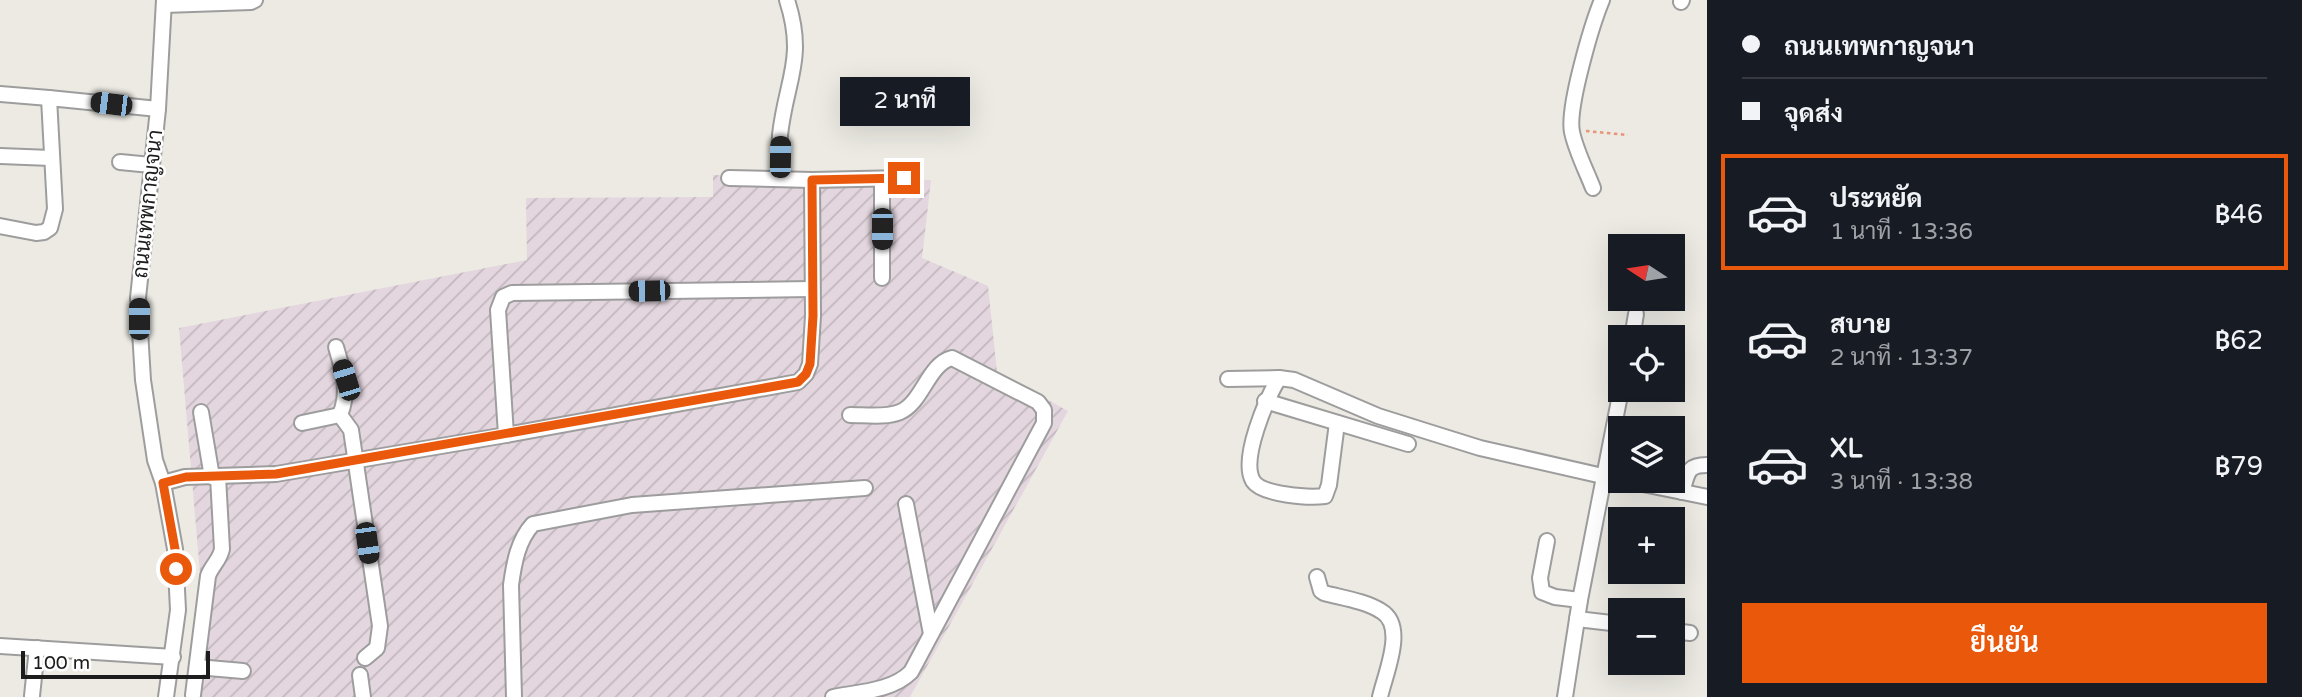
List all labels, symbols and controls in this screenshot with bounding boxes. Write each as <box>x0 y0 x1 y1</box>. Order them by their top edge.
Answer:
text: ถนนเทพกาญจนา <box>1784 31 1975 62</box>
callout: 2 นาที <box>839 76 969 125</box>
text: 2 นาที <box>874 87 936 115</box>
car <box>89 91 134 117</box>
text: จุดส่ง <box>1784 98 1843 129</box>
street label: ถนนเทพกาญจนา <box>128 128 168 280</box>
car <box>770 136 791 178</box>
route end <box>888 162 920 194</box>
icon: car <box>1746 181 1809 244</box>
text: ประหยัด <box>1830 183 1923 214</box>
text: ฿46 <box>2215 199 2263 230</box>
car <box>872 208 893 250</box>
text: 1 นาที · 13:36 <box>1830 218 1973 246</box>
north arrow <box>1608 234 1685 312</box>
map controls <box>1608 234 1685 675</box>
car <box>628 280 671 302</box>
car <box>129 298 150 340</box>
icon: car <box>1746 307 1809 370</box>
text: สบาย <box>1830 309 1891 340</box>
button: locate <box>1608 325 1685 402</box>
text: ฿62 <box>2215 325 2263 356</box>
text: 2 นาที · 13:37 <box>1830 344 1973 372</box>
car <box>330 357 363 403</box>
button: layers <box>1608 416 1685 493</box>
icon: car <box>1746 433 1809 496</box>
text: XL <box>1830 433 1862 464</box>
text: ฿79 <box>2215 451 2263 482</box>
text: 3 นาที · 13:38 <box>1830 468 1973 496</box>
button: + <box>1608 507 1685 584</box>
car <box>354 521 381 565</box>
route start <box>160 553 192 585</box>
button: − <box>1608 598 1685 675</box>
button: ยืนยัน <box>1742 603 2267 683</box>
scale bar <box>21 648 210 680</box>
text: 100 m <box>32 652 90 674</box>

